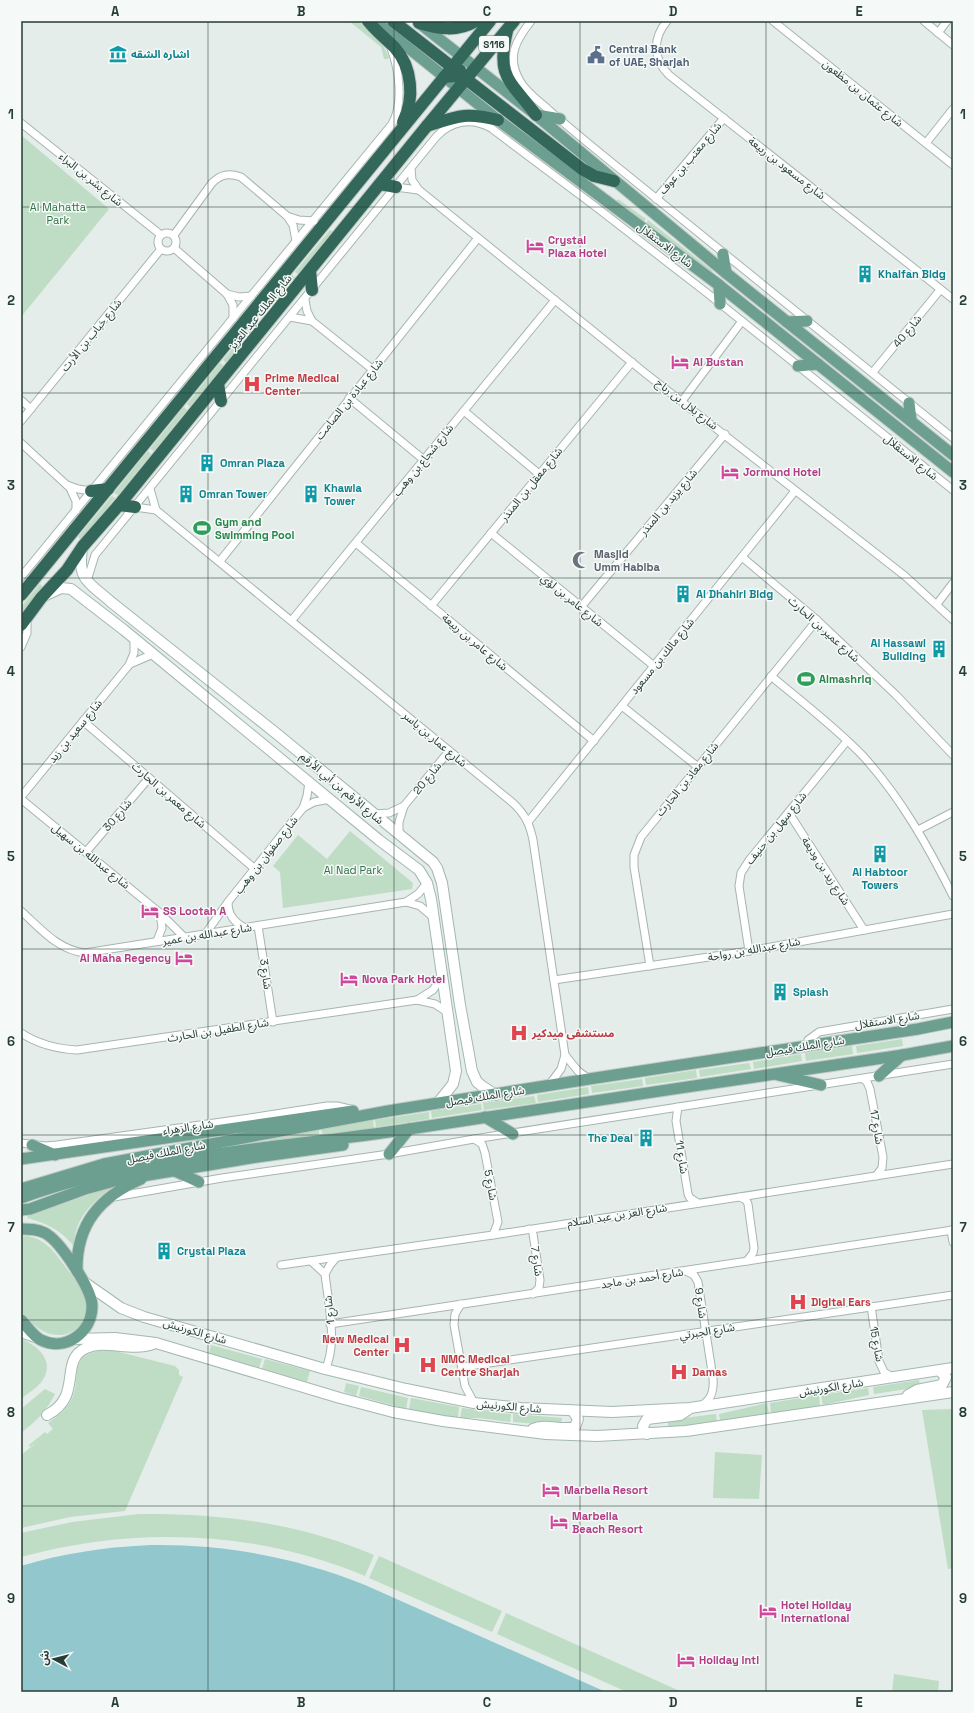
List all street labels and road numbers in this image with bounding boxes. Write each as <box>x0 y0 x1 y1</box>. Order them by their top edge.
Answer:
road number: S116 <box>479 36 509 52</box>
street label: شارع عثمان بن مظعون <box>819 56 906 131</box>
street label: شارع معتب بن عوف <box>656 119 725 198</box>
street label: شارع مسعود بن ربيعة <box>745 134 829 203</box>
street label: شارع بشر بن البراء <box>56 149 126 210</box>
street label: شارع الاستقلال <box>634 220 696 271</box>
street label: شارع الملك عبد العزيز <box>225 271 296 354</box>
street label: شارع خباب بن الأرت <box>57 296 126 375</box>
street label: شارع 40 <box>890 311 925 351</box>
street label: شارع عبادة بن الصامت <box>312 355 387 443</box>
street label: شارع بلال بن رباح <box>653 375 721 434</box>
street label: شارع شجاع بن وهب <box>390 421 457 499</box>
street label: شارع الاستقلال <box>880 431 941 484</box>
street label: شارع معقل بن المنذر <box>496 444 566 525</box>
street label: شارع يزيد بن المنذر <box>635 465 701 540</box>
street label: شارع عامر بن لؤي <box>536 571 606 632</box>
street label: شارع عمير بن الحارث <box>784 593 863 666</box>
street label: شارع عامر بن ربيعة <box>439 610 511 675</box>
street label: شارع مالك بن مسعود <box>627 615 698 698</box>
street label: شارع سعيد بن زيد <box>45 696 106 766</box>
street label: شارع عمار بن ياسر <box>399 707 470 771</box>
street label: شارع معاذ بن الحارث <box>653 739 722 820</box>
street label: شارع الأرقم بن أبي الأرقم <box>296 749 387 829</box>
street label: شارع معمر بن الحارث <box>128 759 209 832</box>
street label: شارع 20 <box>410 759 445 798</box>
street label: شارع سهل بن حنيف <box>742 788 811 868</box>
street label: شارع 30 <box>99 796 136 835</box>
street label: شارع صفوان بن وهب <box>231 813 302 897</box>
street label: شارع عبدالله بن سهيل <box>48 820 133 893</box>
street label: شارع زيد بن وديعة <box>798 834 853 908</box>
street label: شارع عبدالله بن عمير <box>160 920 253 949</box>
street label: شارع عبدالله بن رواحة <box>707 934 802 965</box>
street label: شارع 3 <box>256 958 275 991</box>
street label: شارع الاستقلال <box>853 1008 921 1033</box>
street label: شارع الطفيل بن الحارث <box>166 1015 270 1046</box>
street label: شارع الملك فيصل <box>764 1033 846 1060</box>
street label: شارع الملك فيصل <box>444 1083 526 1110</box>
street label: شارع 17 <box>866 1109 887 1146</box>
street label: شارع الزهراء <box>162 1116 215 1138</box>
street label: شارع الملك فيصل <box>125 1137 207 1167</box>
street label: شارع 11 <box>671 1139 692 1175</box>
street label: شارع 5 <box>480 1169 501 1202</box>
street label: شارع العز بن عبد السلام <box>566 1200 669 1231</box>
street label: شارع 7 <box>527 1245 546 1278</box>
street label: شارع أحمد بن ماجد <box>600 1264 685 1292</box>
street label: شارع 9 <box>691 1287 710 1320</box>
street label: شارع 1 <box>320 1294 338 1325</box>
street label: شارع الكورنيش <box>161 1315 229 1348</box>
street label: شارع الجبرتي <box>678 1320 736 1345</box>
street label: شارع 15 <box>866 1325 887 1363</box>
street label: شارع الكورنيش <box>798 1375 865 1400</box>
street label: شارع الكورنيش <box>476 1396 542 1417</box>

